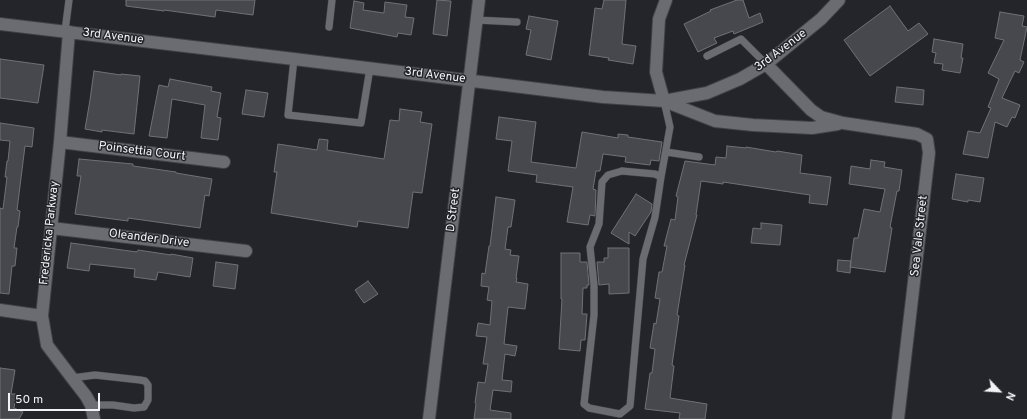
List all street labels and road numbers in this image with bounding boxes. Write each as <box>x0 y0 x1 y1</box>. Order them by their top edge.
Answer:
street label: 3rd Avenue <box>82 26 144 48</box>
street label: 3rd Avenue <box>752 27 810 75</box>
street label: 3rd Avenue <box>404 65 466 87</box>
street label: Poinsettia Court <box>98 140 186 164</box>
street label: Fredericka Parkway <box>37 180 63 286</box>
street label: D Street <box>444 187 464 233</box>
street label: Sea Vale Street <box>909 195 931 277</box>
street label: Oleander Drive <box>108 227 190 251</box>

